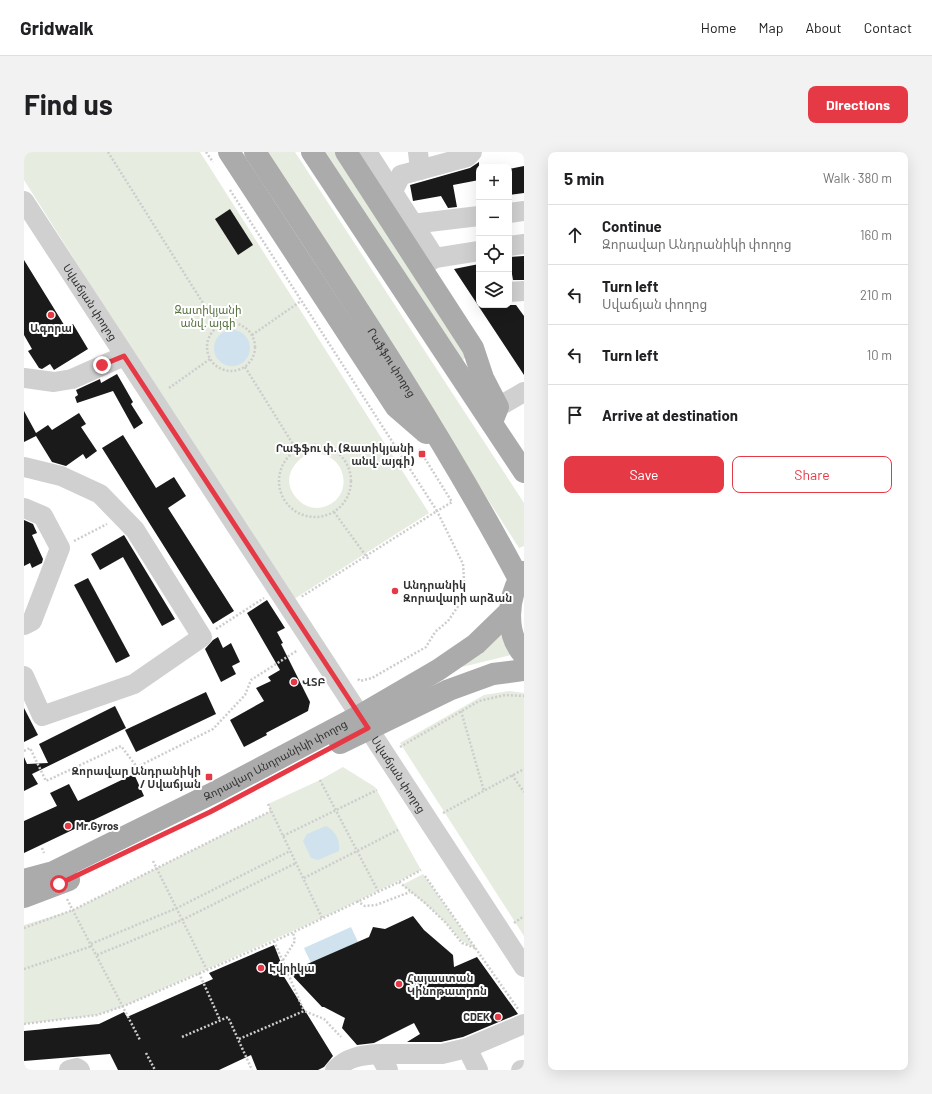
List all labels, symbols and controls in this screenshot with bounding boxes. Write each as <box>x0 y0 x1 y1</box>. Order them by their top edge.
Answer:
text: Gridwalk <box>20 16 94 39</box>
text: Home <box>701 19 737 36</box>
text: Map <box>759 19 783 36</box>
text: About <box>805 19 842 36</box>
text: Contact <box>864 19 912 36</box>
button: Directions <box>808 86 908 123</box>
text: Find us <box>24 87 113 121</box>
map controls <box>476 164 512 308</box>
button: + <box>476 164 512 200</box>
text: 5 min <box>564 168 604 188</box>
text: Walk · 380 m <box>823 170 892 186</box>
button: − <box>476 200 512 236</box>
text: Continue <box>602 217 662 235</box>
icon: ahead <box>564 224 586 246</box>
text: 160 m <box>860 227 892 243</box>
button: locate <box>476 236 512 272</box>
text: Զորավար Անդրանիկի փողոց <box>602 236 791 252</box>
street label: Սվաճյան փողոց <box>61 261 120 343</box>
button: layers <box>476 272 512 308</box>
text: Turn left <box>602 277 658 295</box>
icon: left <box>564 284 586 306</box>
text: 210 m <box>860 287 892 303</box>
text: Սվաճյան փողոց <box>602 296 707 312</box>
park label: Զատիկյանի անվ. այգի <box>174 303 242 330</box>
marker: Ագորա <box>46 310 56 320</box>
place label: Ագորա <box>30 321 72 335</box>
street label: Րաֆֆու փողոց <box>365 325 419 400</box>
icon: left <box>564 344 586 366</box>
text: Turn left <box>602 346 658 364</box>
text: 10 m <box>867 347 892 363</box>
route end <box>93 356 111 374</box>
icon: arrive <box>564 404 586 426</box>
text: Arrive at destination <box>602 406 738 424</box>
place label: Րաֆֆու փ. (Զատիկյանի անվ. այգի) <box>276 441 414 468</box>
marker: Րաֆֆու փ. (Զատիկյանի անվ. այգի) <box>417 449 427 459</box>
button: Save <box>564 456 724 493</box>
button: Share <box>732 456 892 493</box>
place label: Անդրանիկ Զորավարի արձան <box>403 578 512 605</box>
marker: Անդրանիկ Զորավարի արձան <box>390 586 400 596</box>
place label: ՎՏԲ <box>302 675 325 688</box>
marker: ՎՏԲ <box>289 677 299 687</box>
street label: Զորավար Անդրանիկի փողոց <box>201 717 350 803</box>
street label: Սվաճյան փողոց <box>369 733 429 816</box>
place label: Զորավար Անդրանիկի / Սվաճյան <box>71 764 201 791</box>
marker: Զորավար Անդրանիկի / Սվաճյան <box>204 772 214 782</box>
place label: Mr.Gyros <box>76 819 119 832</box>
marker: Mr.Gyros <box>63 821 73 831</box>
route start <box>50 875 68 893</box>
place label: Էվրիկա <box>269 961 315 975</box>
marker: Էվրիկա <box>256 963 266 973</box>
place label: Հայաստան Կինոթատրոն <box>407 971 487 998</box>
marker: Հայաստան Կինոթատրոն <box>394 979 404 989</box>
place label: CDEK <box>463 1010 490 1023</box>
marker: CDEK <box>493 1012 503 1022</box>

